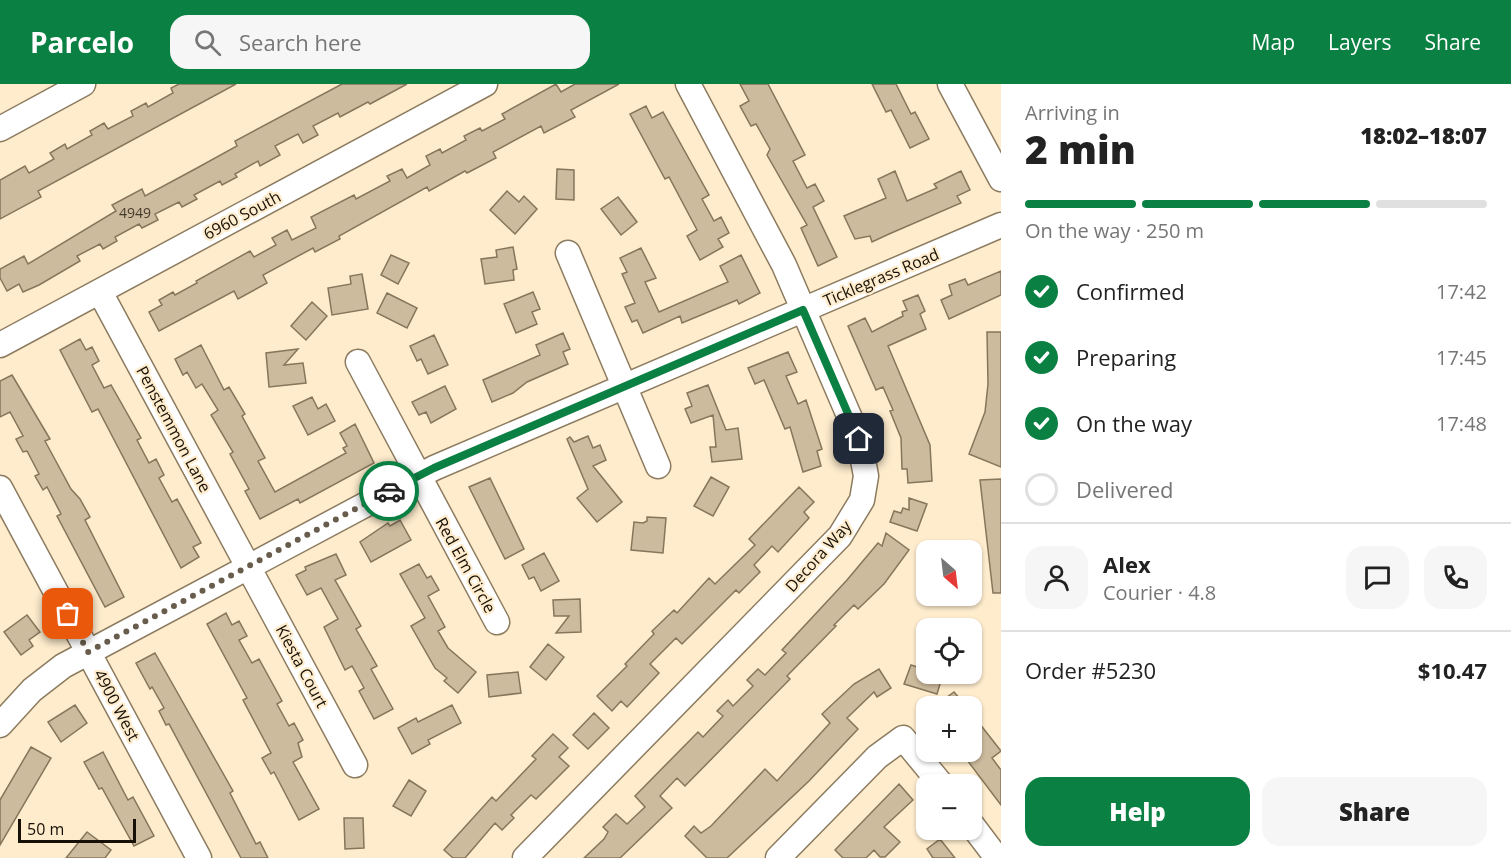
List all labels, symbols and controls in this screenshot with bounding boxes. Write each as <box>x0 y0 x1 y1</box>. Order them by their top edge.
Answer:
search box <box>170 15 590 69</box>
text: Parcelo <box>30 23 134 61</box>
icon: search <box>191 26 224 59</box>
text: Search here <box>239 27 362 57</box>
text: Map <box>1252 28 1295 56</box>
text: Layers <box>1328 28 1392 56</box>
text: Share <box>1425 28 1481 56</box>
text: Arriving in <box>1025 99 1120 126</box>
text: 18:02–18:07 <box>1360 120 1487 150</box>
text: 2 min <box>1025 122 1136 175</box>
street label: 6960 South <box>200 185 284 245</box>
house number: 4949 <box>119 203 151 222</box>
text: On the way · 250 m <box>1025 217 1204 244</box>
street label: Ticklegrass Road <box>820 243 942 311</box>
icon: check <box>1025 275 1058 308</box>
text: Confirmed <box>1076 276 1185 306</box>
text: 17:42 <box>1436 278 1487 305</box>
icon: check <box>1025 341 1058 374</box>
text: Preparing <box>1076 342 1176 372</box>
text: 17:45 <box>1436 344 1487 371</box>
street label: Penstemmon Lane <box>131 362 217 496</box>
icon: check <box>1025 407 1058 440</box>
text: On the way <box>1076 408 1192 438</box>
text: 17:48 <box>1436 410 1487 437</box>
pin <box>833 413 884 464</box>
icon: home <box>842 422 875 455</box>
courier <box>359 461 419 521</box>
text: Delivered <box>1076 474 1174 504</box>
icon: car <box>373 475 406 508</box>
street label: Red Elm Circle <box>431 513 501 617</box>
street label: Decora Way <box>780 515 857 596</box>
north arrow <box>916 540 982 606</box>
map controls <box>916 540 982 840</box>
button: person <box>1025 546 1088 609</box>
button: chat <box>1346 546 1409 609</box>
button: phone <box>1424 546 1487 609</box>
text: Alex <box>1103 549 1151 579</box>
text: Courier · 4.8 <box>1103 579 1216 606</box>
pin <box>42 588 93 639</box>
icon: bag <box>51 597 84 630</box>
button: locate <box>916 618 982 684</box>
street label: Kiesta Court <box>271 621 333 712</box>
text: Order #5230 <box>1025 655 1156 685</box>
text: $10.47 <box>1418 655 1487 685</box>
street label: 4900 West <box>89 665 145 745</box>
button: + <box>916 696 982 762</box>
button: − <box>916 774 982 840</box>
button: Help <box>1025 777 1250 846</box>
button: Share <box>1262 777 1487 846</box>
scale bar <box>18 816 136 844</box>
text: 50 m <box>27 818 64 840</box>

